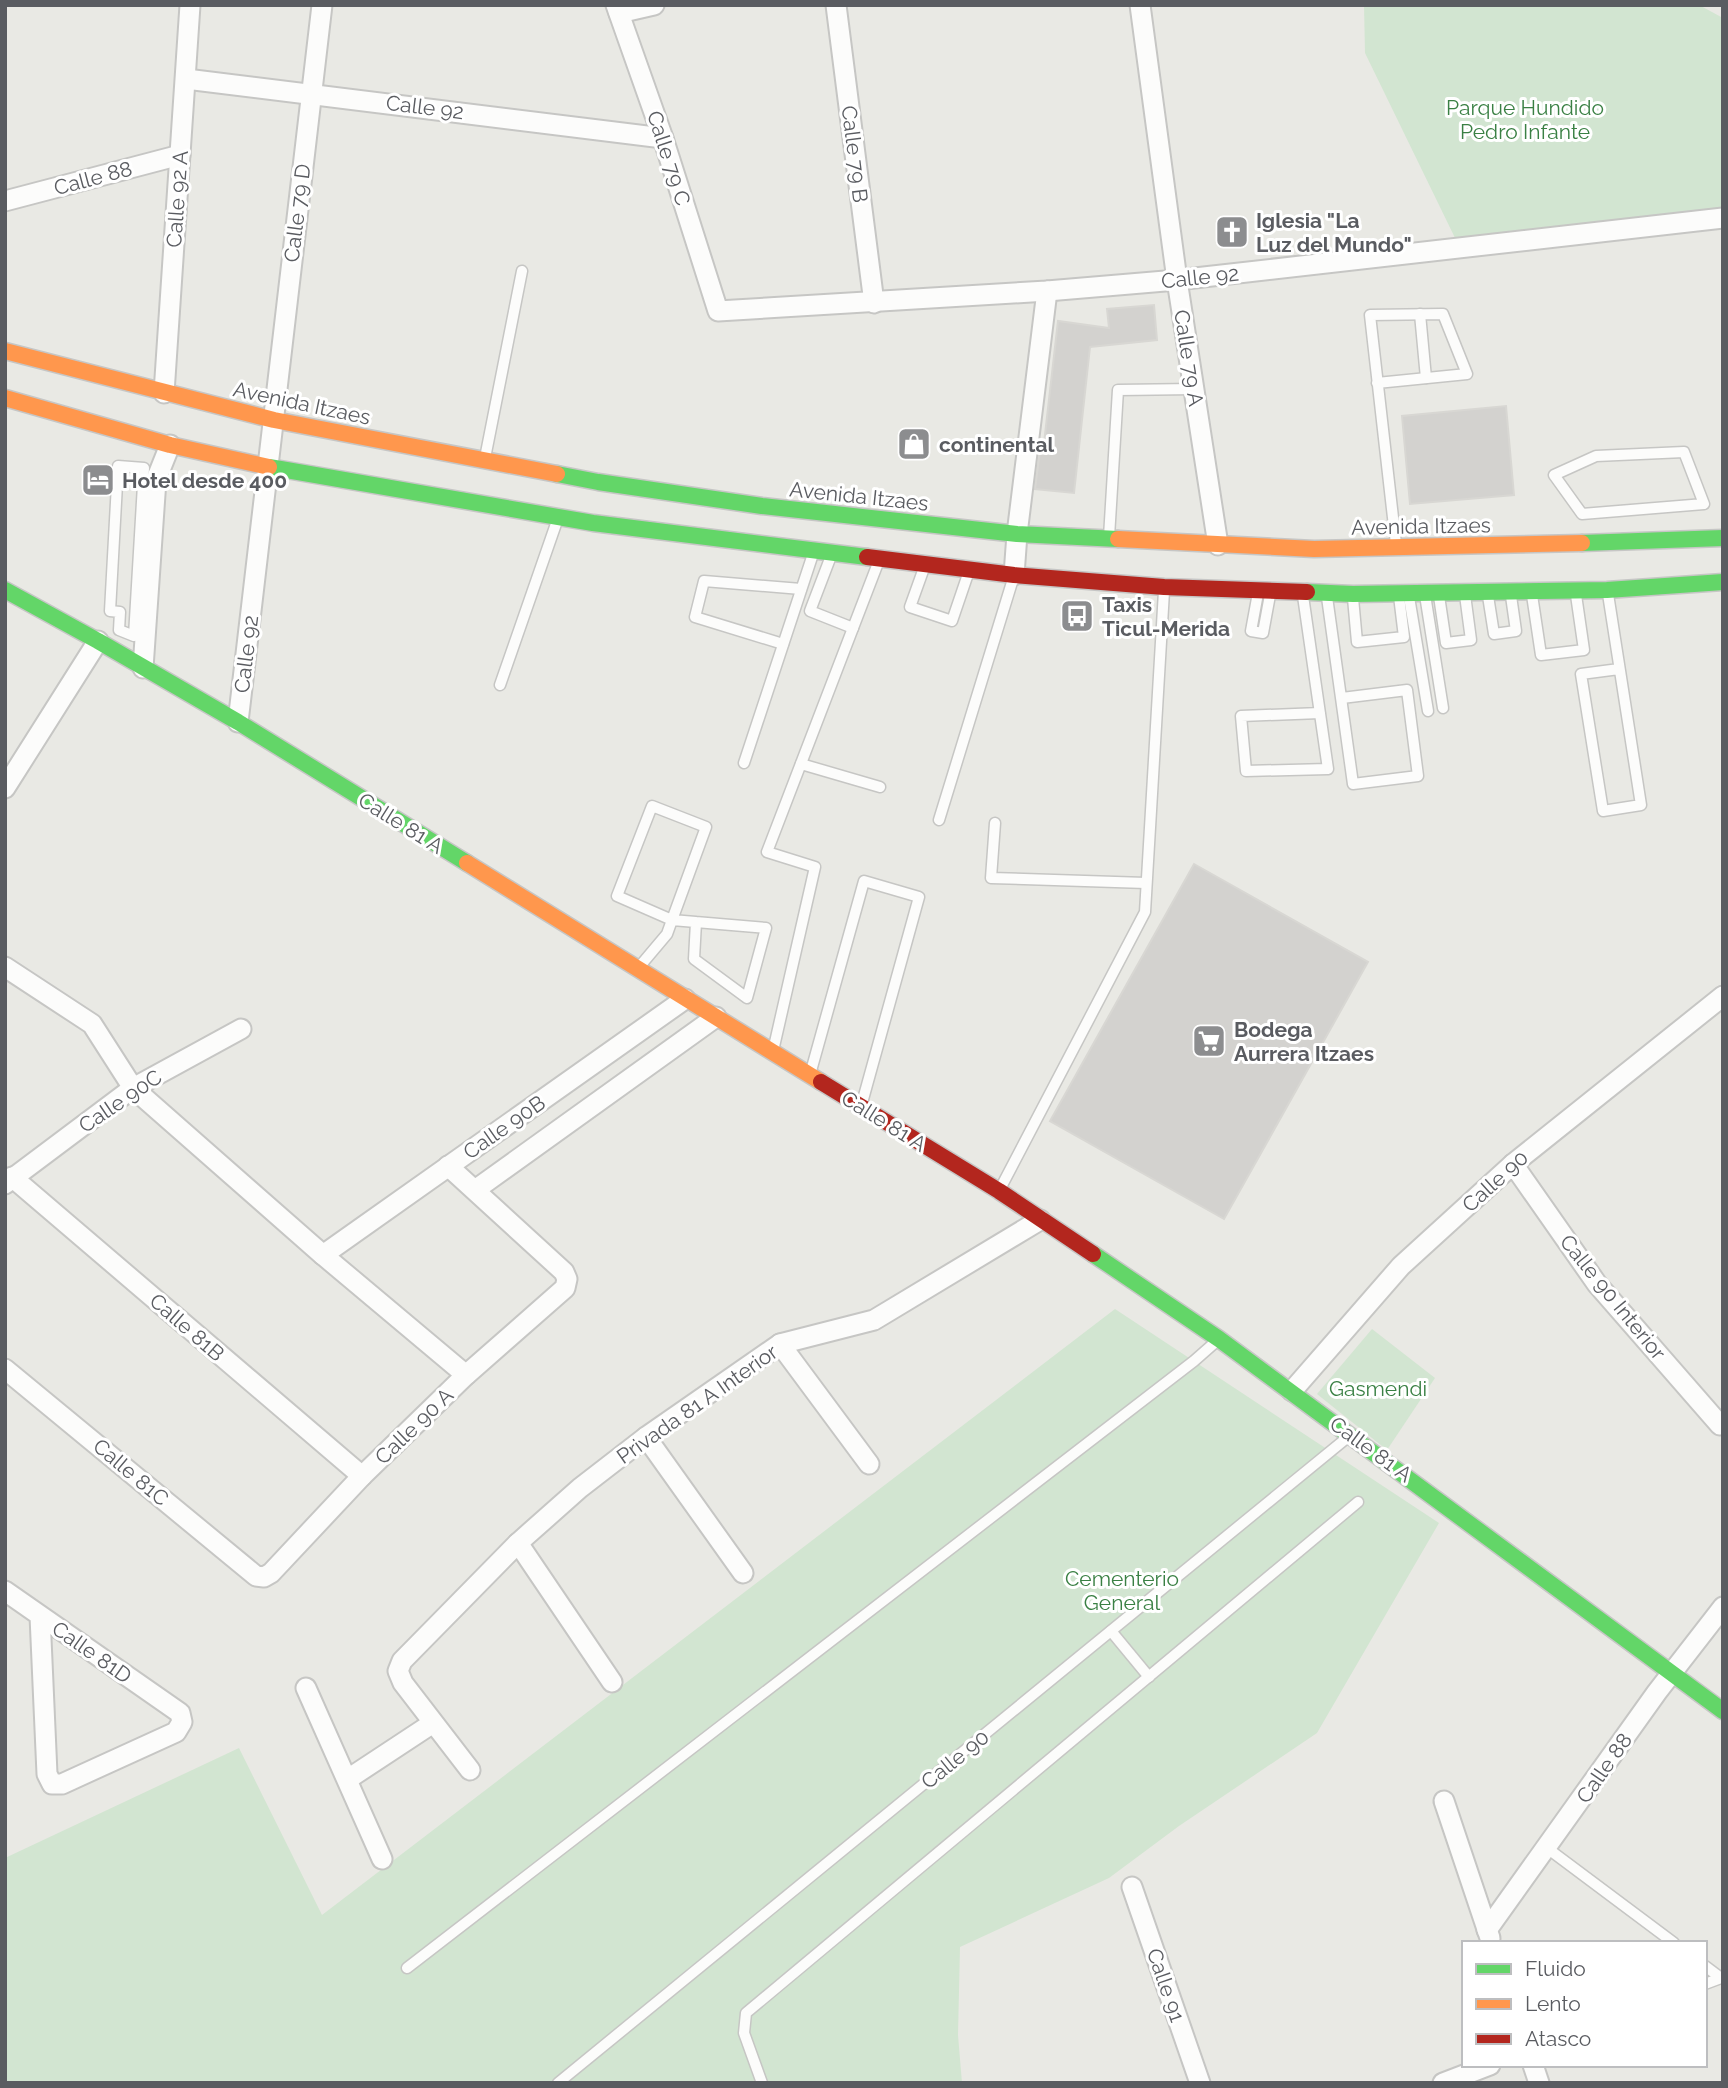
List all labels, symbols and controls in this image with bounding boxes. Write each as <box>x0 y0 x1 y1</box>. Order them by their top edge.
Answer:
street label: Calle 92 <box>385 90 465 124</box>
park label: Parque Hundido Pedro Infante <box>1446 95 1604 144</box>
street label: Calle 79 B <box>837 104 873 204</box>
street label: Calle 79 C <box>642 107 696 209</box>
street label: Calle 92 A <box>161 150 193 248</box>
street label: Calle 88 <box>51 156 135 200</box>
street label: Calle 79 D <box>279 162 315 264</box>
place label: Iglesia "La Luz del Mundo" <box>1256 208 1412 257</box>
church icon: Iglesia "La Luz del Mundo" <box>1213 213 1251 251</box>
street label: Calle 92 <box>1160 260 1240 294</box>
street label: Calle 79 A <box>1169 308 1209 408</box>
street label: Avenida Itzaes <box>231 376 373 430</box>
shop icon: continental <box>895 425 933 463</box>
place label: continental <box>939 432 1055 457</box>
hotel icon: Hotel desde 400 <box>79 461 117 499</box>
place label: Hotel desde 400 <box>122 468 287 493</box>
street label: Avenida Itzaes <box>788 476 930 516</box>
street label: Avenida Itzaes <box>1351 512 1491 540</box>
place label: Taxis Ticul-Merida <box>1102 592 1230 641</box>
bus stop icon: Taxis Ticul-Merida <box>1058 597 1096 635</box>
street label: Calle 92 <box>229 614 263 694</box>
street label: Calle 81 A <box>354 787 448 859</box>
place label: Bodega Aurrera Itzaes <box>1234 1017 1374 1066</box>
supermarket icon: Bodega Aurrera Itzaes <box>1190 1022 1228 1060</box>
street label: Calle 90C <box>74 1064 166 1138</box>
street label: Calle 81 A <box>837 1085 931 1157</box>
street label: Calle 90B <box>458 1090 550 1164</box>
street label: Calle 90 <box>1457 1145 1533 1217</box>
street label: Calle 90 Interior <box>1555 1229 1672 1365</box>
street label: Calle 81B <box>145 1288 229 1366</box>
street label: Privada 81 A Interior <box>612 1339 783 1469</box>
park label: Gasmendi <box>1329 1376 1427 1401</box>
street label: Calle 90 A <box>370 1383 458 1469</box>
street label: Calle 81 A <box>1325 1411 1417 1487</box>
street label: Calle 81C <box>88 1433 174 1511</box>
park label: Cementerio General <box>1065 1566 1179 1615</box>
street label: Calle 81D <box>47 1616 137 1688</box>
street label: Calle 90 <box>916 1724 994 1794</box>
street label: Calle 88 <box>1571 1728 1637 1808</box>
legend <box>1462 1941 1707 2067</box>
street label: Calle 91 <box>1142 1945 1190 2025</box>
text: Fluido <box>1525 1956 1586 1981</box>
text: Lento <box>1525 1991 1581 2016</box>
text: Atasco <box>1525 2026 1591 2051</box>

